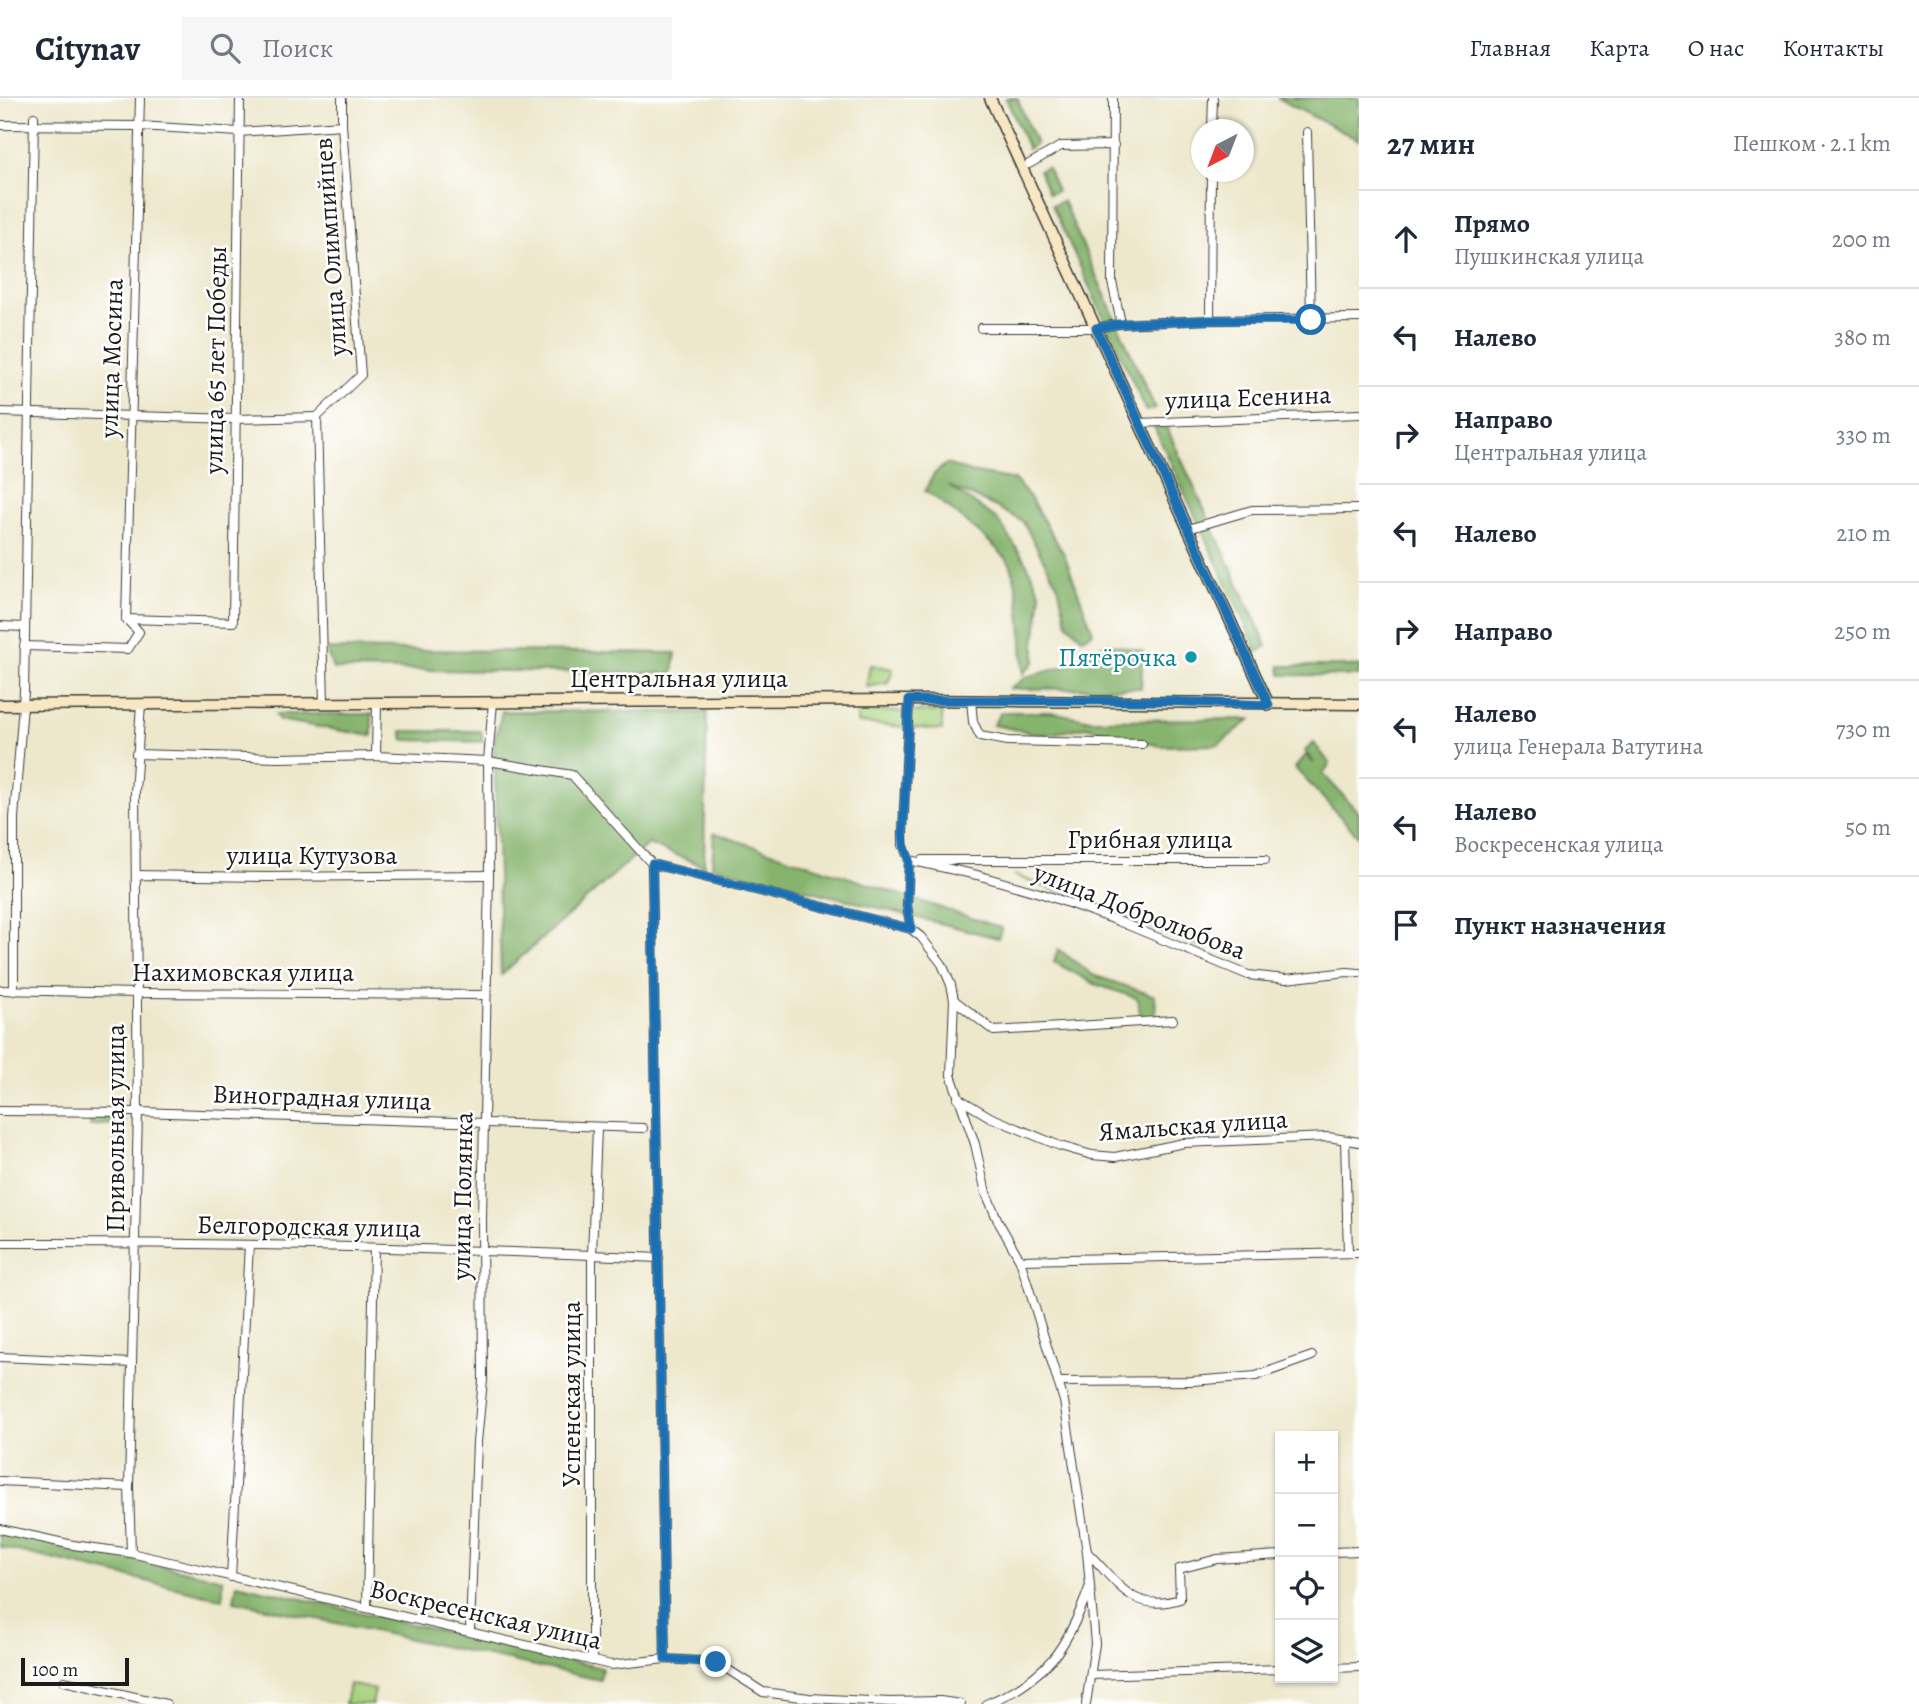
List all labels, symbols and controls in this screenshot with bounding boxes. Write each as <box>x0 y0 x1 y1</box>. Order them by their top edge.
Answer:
search box <box>182 17 672 80</box>
text: Citynav <box>35 26 140 71</box>
icon: search <box>206 29 244 67</box>
text: Поиск <box>262 31 333 66</box>
text: Главная <box>1470 32 1551 64</box>
text: Карта <box>1589 32 1650 64</box>
text: О нас <box>1688 32 1744 64</box>
text: Контакты <box>1782 32 1884 64</box>
north arrow <box>1191 119 1254 182</box>
text: 27 мин <box>1387 124 1475 164</box>
text: Пешком · 2.1 km <box>1733 128 1891 159</box>
street label: улица Олимпийцев <box>305 137 356 358</box>
text: Прямо <box>1454 206 1530 241</box>
icon: ahead <box>1387 220 1425 258</box>
text: 200 m <box>1832 224 1891 255</box>
text: Пушкинская улица <box>1454 241 1644 272</box>
street label: улица 65 лет Победы <box>196 246 235 475</box>
street label: улица Мосина <box>91 278 132 439</box>
route start <box>1295 304 1326 335</box>
icon: left <box>1387 318 1425 356</box>
text: Налево <box>1454 320 1537 355</box>
text: 380 m <box>1834 322 1891 353</box>
street label: улица Есенина <box>1163 377 1332 418</box>
text: Направо <box>1454 402 1553 437</box>
icon: right <box>1387 416 1425 454</box>
text: 330 m <box>1836 420 1891 451</box>
text: Центральная улица <box>1454 437 1647 468</box>
icon: left <box>1387 514 1425 552</box>
text: Налево <box>1454 516 1537 551</box>
text: 210 m <box>1836 518 1891 549</box>
icon: right <box>1387 612 1425 650</box>
text: Направо <box>1454 614 1553 649</box>
text: 250 m <box>1834 616 1891 647</box>
place label: Пятёрочка <box>1058 640 1177 675</box>
marker: Пятёрочка <box>1183 649 1199 665</box>
street label: Центральная улица <box>570 661 788 696</box>
text: Налево <box>1454 696 1537 731</box>
icon: left <box>1387 710 1425 748</box>
text: 730 m <box>1836 714 1891 745</box>
text: улица Генерала Ватутина <box>1454 731 1703 762</box>
text: Налево <box>1454 794 1537 829</box>
icon: left <box>1387 808 1425 846</box>
text: 50 m <box>1845 812 1891 843</box>
street label: Грибная улица <box>1067 822 1233 857</box>
text: Воскресенская улица <box>1454 829 1664 860</box>
street label: улица Кутузова <box>225 838 398 873</box>
street label: улица Добролюбова <box>1028 854 1251 968</box>
icon: arrive <box>1387 906 1425 944</box>
text: Пункт назначения <box>1454 908 1666 943</box>
street label: Нахимовская улица <box>132 955 354 990</box>
street label: Привольная улица <box>98 1024 133 1232</box>
street label: Виноградная улица <box>212 1076 432 1119</box>
street label: Ямальская улица <box>1097 1101 1289 1150</box>
street label: улица Полянка <box>444 1112 481 1281</box>
street label: Белгородская улица <box>197 1207 421 1246</box>
street label: Успенская улица <box>554 1301 589 1487</box>
map controls <box>1275 1431 1338 1683</box>
button: + <box>1275 1431 1338 1494</box>
button: − <box>1275 1494 1338 1557</box>
button: locate <box>1275 1557 1338 1620</box>
street label: Воскресенская улица <box>367 1571 605 1658</box>
button: layers <box>1275 1620 1338 1683</box>
route end <box>700 1646 731 1677</box>
scale bar <box>21 1655 130 1687</box>
text: 100 m <box>32 1657 78 1683</box>

